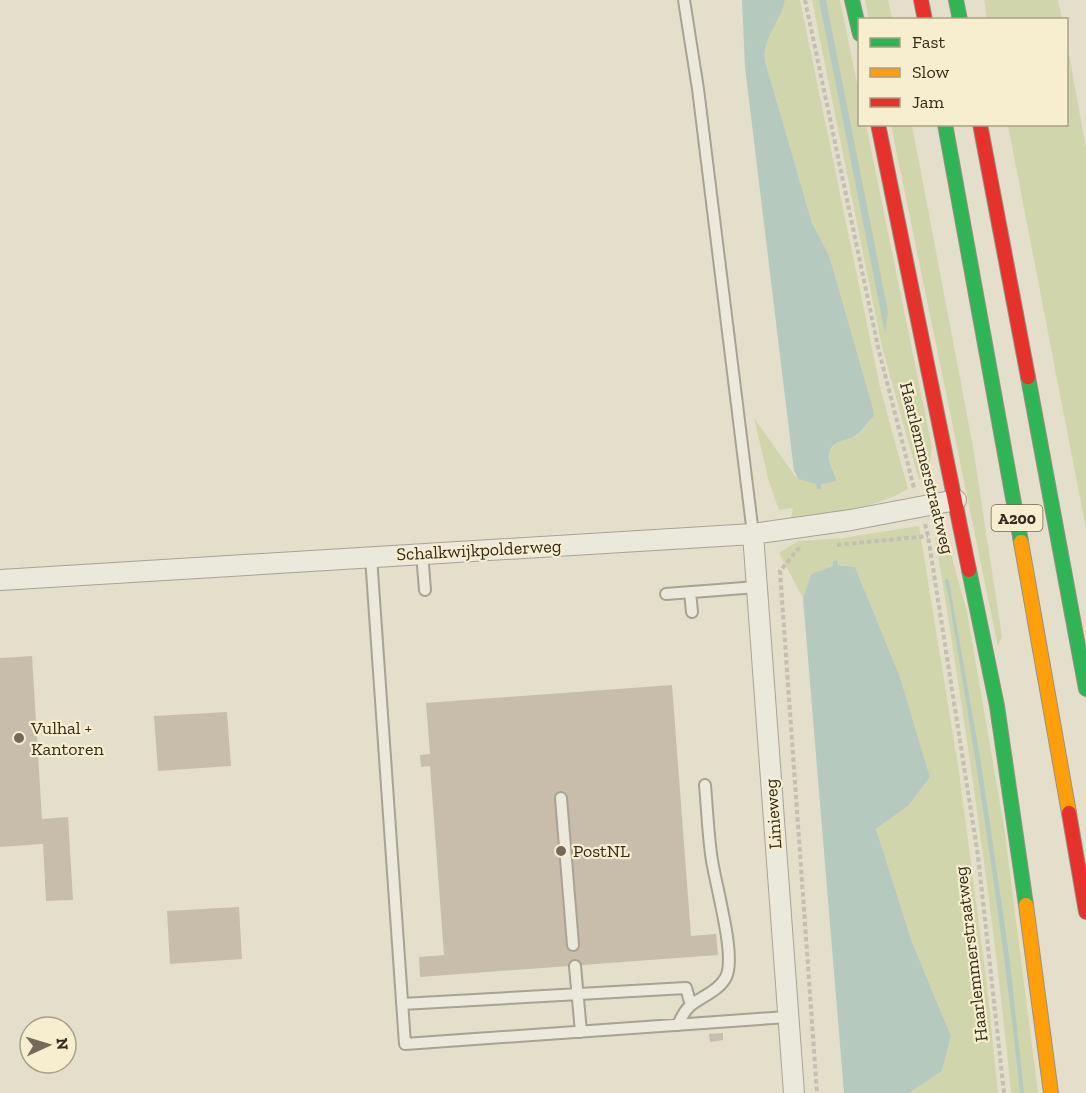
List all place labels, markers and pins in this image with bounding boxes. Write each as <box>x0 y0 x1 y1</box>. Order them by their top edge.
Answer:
place label: Vulhal + Kantoren <box>30 717 104 760</box>
marker: Vulhal + Kantoren <box>12 731 26 745</box>
place label: PostNL <box>573 840 630 862</box>
marker: PostNL <box>554 844 568 858</box>

